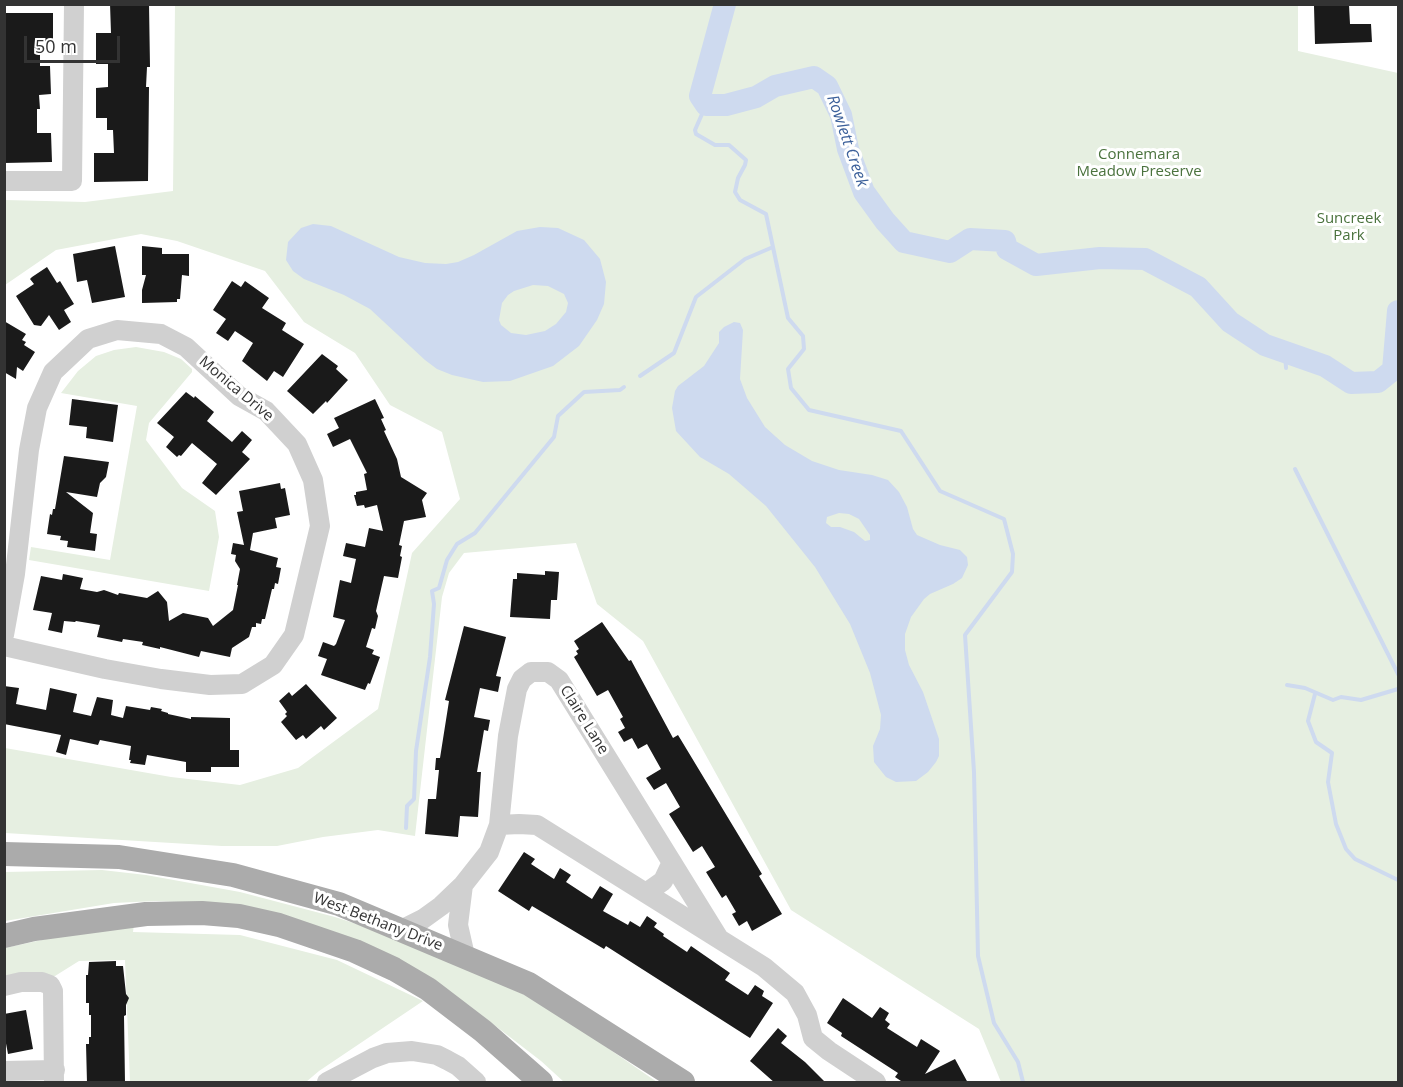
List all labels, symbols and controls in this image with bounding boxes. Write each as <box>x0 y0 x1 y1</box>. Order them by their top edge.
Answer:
scale bar <box>27 24 123 62</box>
text: 50 m <box>35 34 77 58</box>
water label: Rowlett Creek <box>822 93 872 189</box>
park label: Connemara Meadow Preserve <box>1076 146 1202 181</box>
park label: Suncreek Park <box>1317 210 1381 245</box>
street label: Monica Drive <box>195 353 277 425</box>
street label: Claire Lane <box>556 682 612 758</box>
street label: West Bethany Drive <box>311 889 445 955</box>

